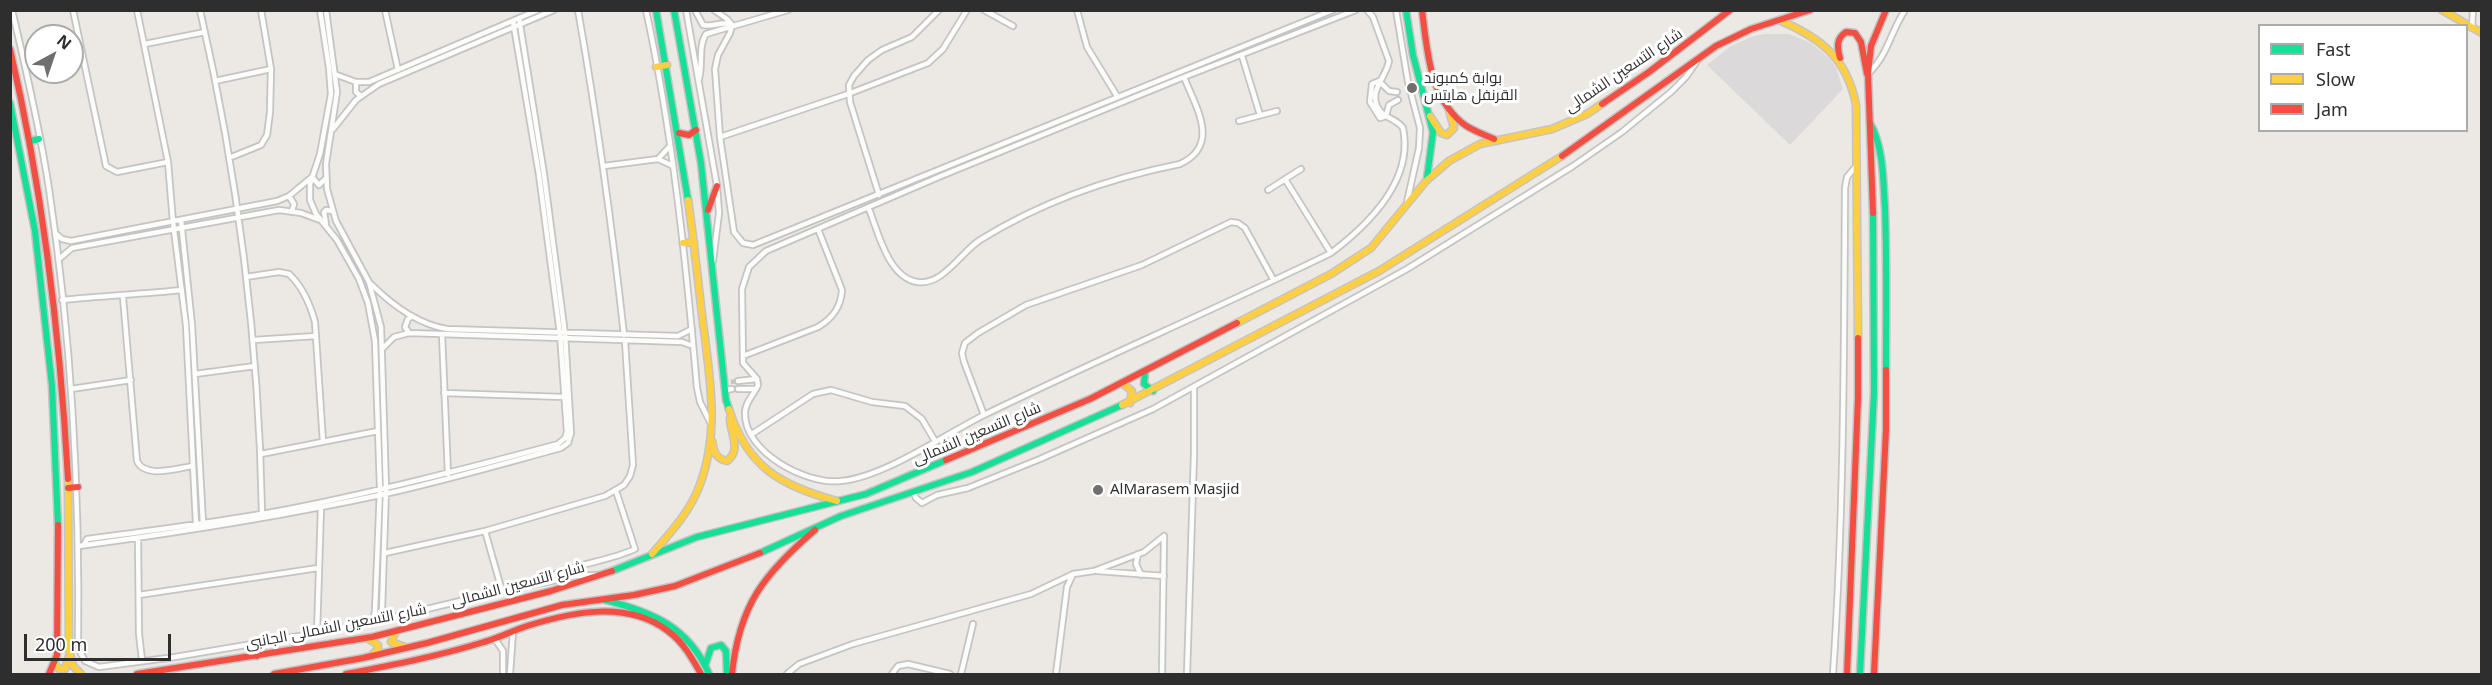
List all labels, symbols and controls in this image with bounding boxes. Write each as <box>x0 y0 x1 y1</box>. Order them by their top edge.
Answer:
north arrow <box>24 24 84 84</box>
legend <box>2258 24 2468 132</box>
street label: شارع التسعين الشمالى <box>1562 25 1686 117</box>
text: N <box>52 29 76 54</box>
text: Fast <box>2316 37 2351 61</box>
text: Slow <box>2316 67 2355 91</box>
place label: بوابة كمبوند القرنفل هايتس <box>1424 70 1518 105</box>
marker: بوابة كمبوند القرنفل هايتس <box>1405 81 1419 95</box>
text: Jam <box>2316 97 2348 121</box>
street label: شارع التسعين الشمالى <box>910 399 1044 469</box>
place label: AlMarasem Masjid <box>1110 481 1240 499</box>
marker: AlMarasem Masjid <box>1091 483 1105 497</box>
street label: شارع التسعين الشمالى <box>449 558 587 612</box>
street label: شارع التسعين الشمالى الجانبى <box>244 601 428 653</box>
scale bar <box>27 622 174 660</box>
text: 200 m <box>35 632 87 656</box>

